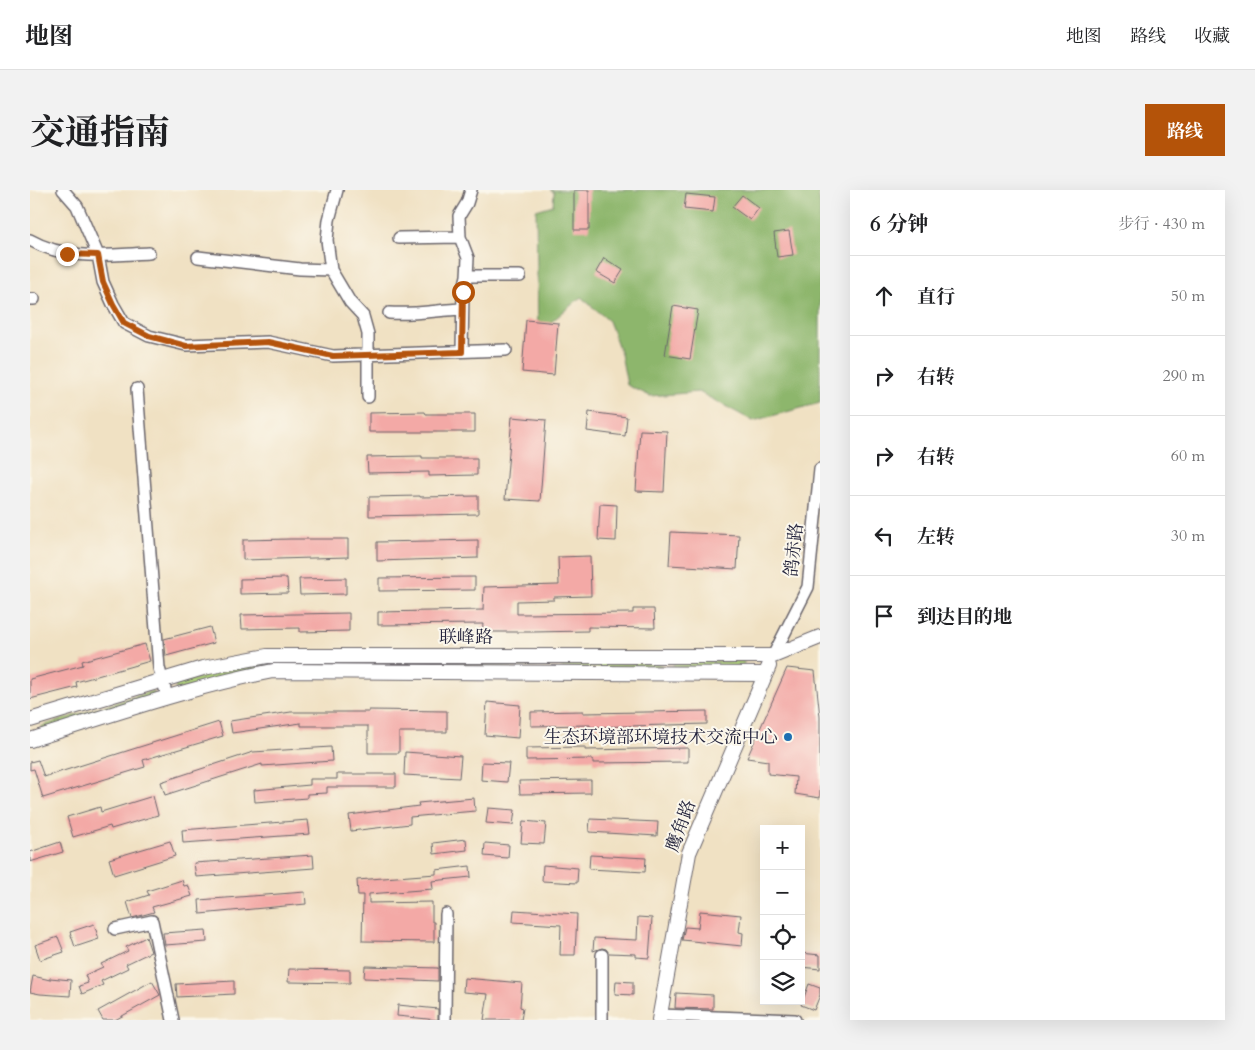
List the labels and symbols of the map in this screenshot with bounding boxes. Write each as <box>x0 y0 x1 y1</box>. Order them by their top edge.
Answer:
route end <box>56 243 79 266</box>
route start <box>452 281 475 304</box>
street label: 鸽赤路 <box>779 522 809 578</box>
street label: 联峰路 <box>439 625 493 650</box>
place label: 生态环境部环境技术交流中心 <box>544 725 778 750</box>
marker: 生态环境部环境技术交流中心 <box>782 731 794 743</box>
street label: 鹰角路 <box>660 796 702 856</box>

